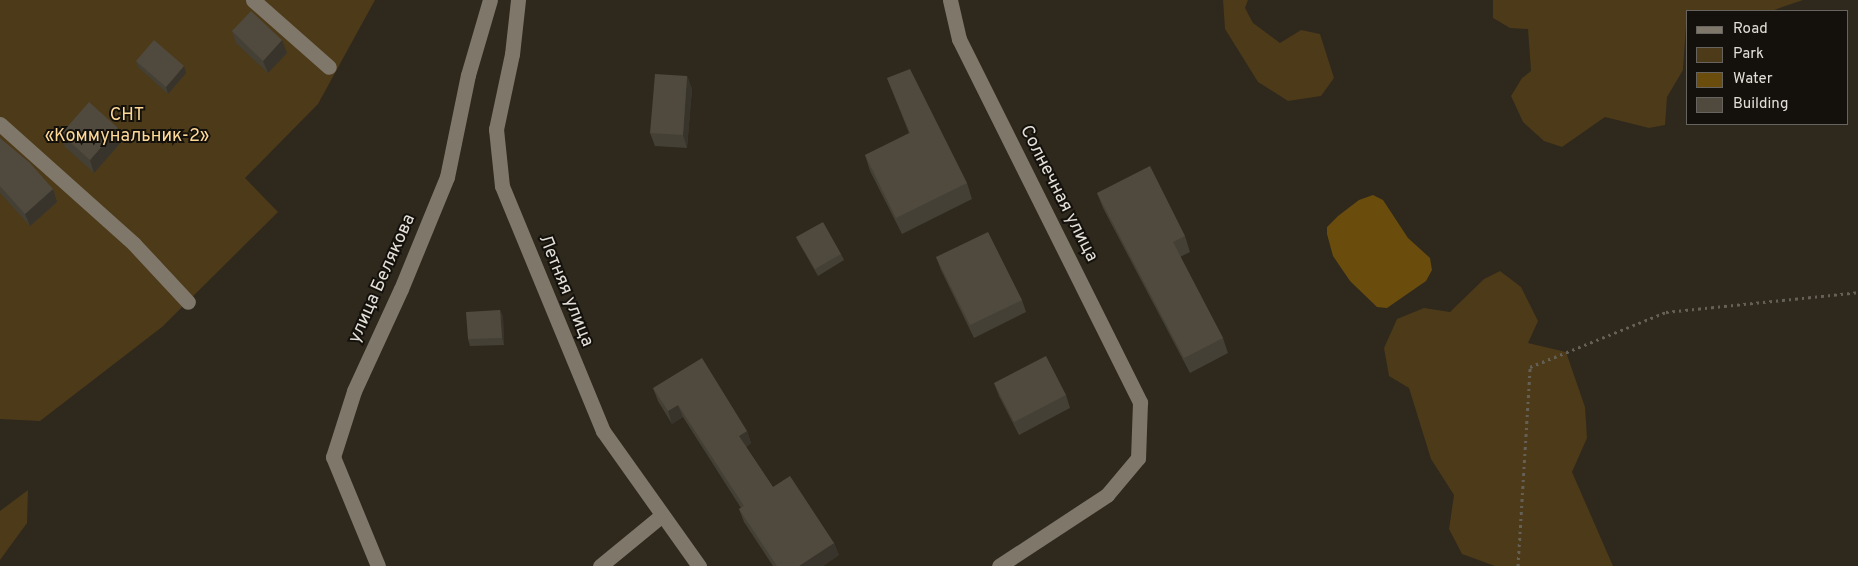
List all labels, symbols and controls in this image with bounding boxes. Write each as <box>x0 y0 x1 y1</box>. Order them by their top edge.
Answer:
legend <box>1686 10 1848 125</box>
text: Road <box>1733 20 1768 39</box>
text: Park <box>1733 45 1764 64</box>
text: Water <box>1733 70 1772 89</box>
text: Building <box>1733 95 1788 114</box>
park label: СНТ «Коммунальник-2» <box>45 106 209 148</box>
street label: Солнечная улица <box>1014 122 1102 266</box>
street label: улица Белякова <box>345 211 421 347</box>
street label: Летняя улица <box>533 232 597 350</box>

